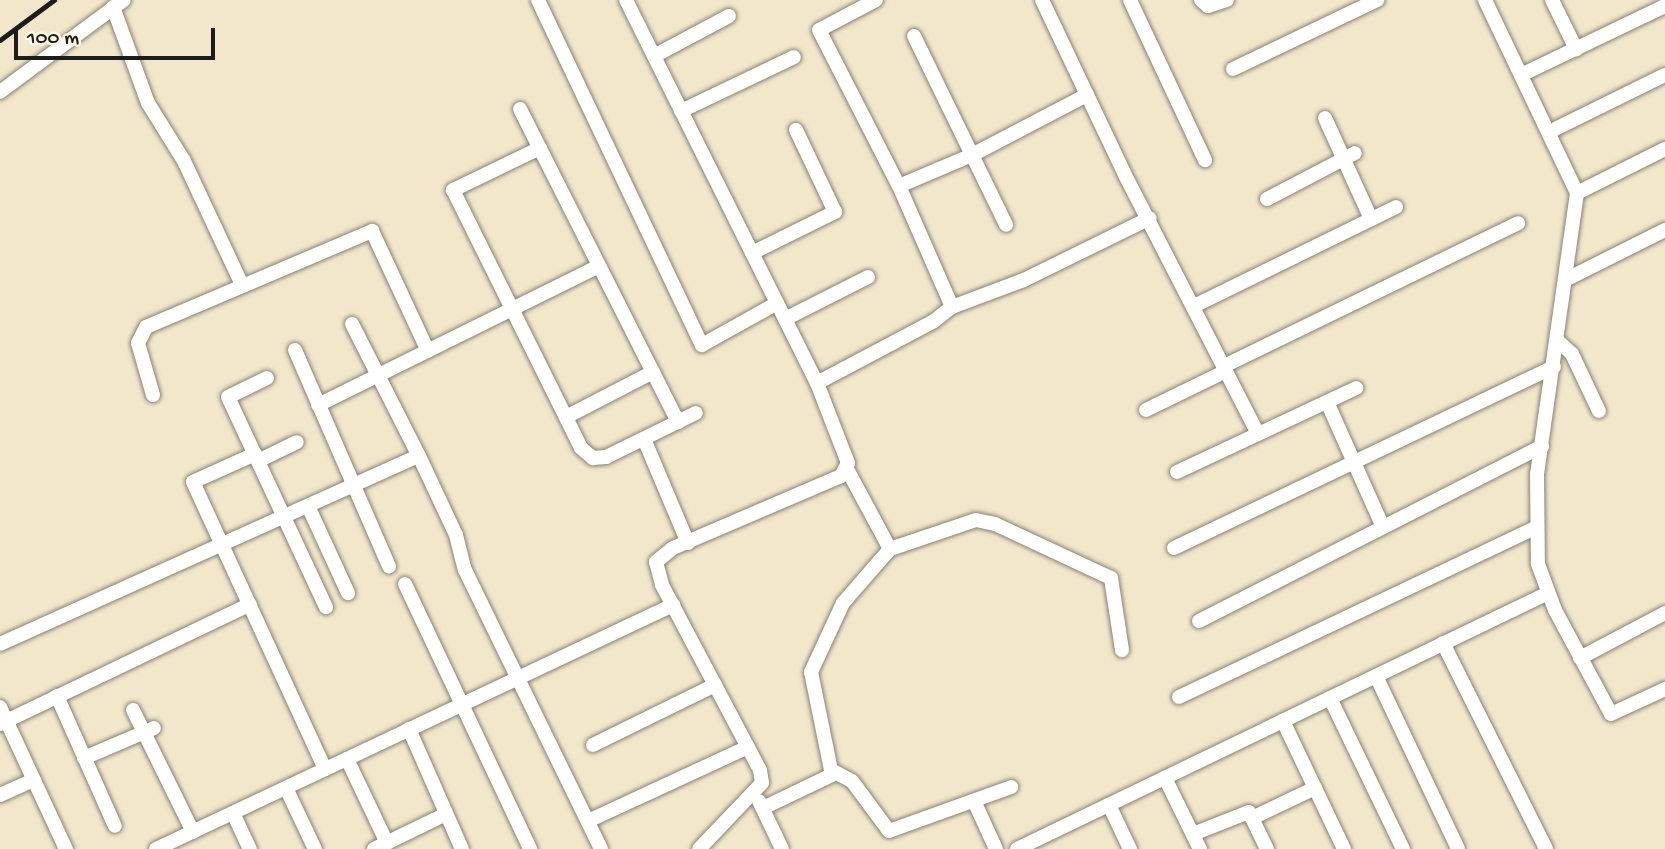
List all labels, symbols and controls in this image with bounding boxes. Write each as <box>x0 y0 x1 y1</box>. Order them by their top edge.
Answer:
scale bar <box>18 14 219 58</box>
text: 100 m <box>27 27 79 52</box>

